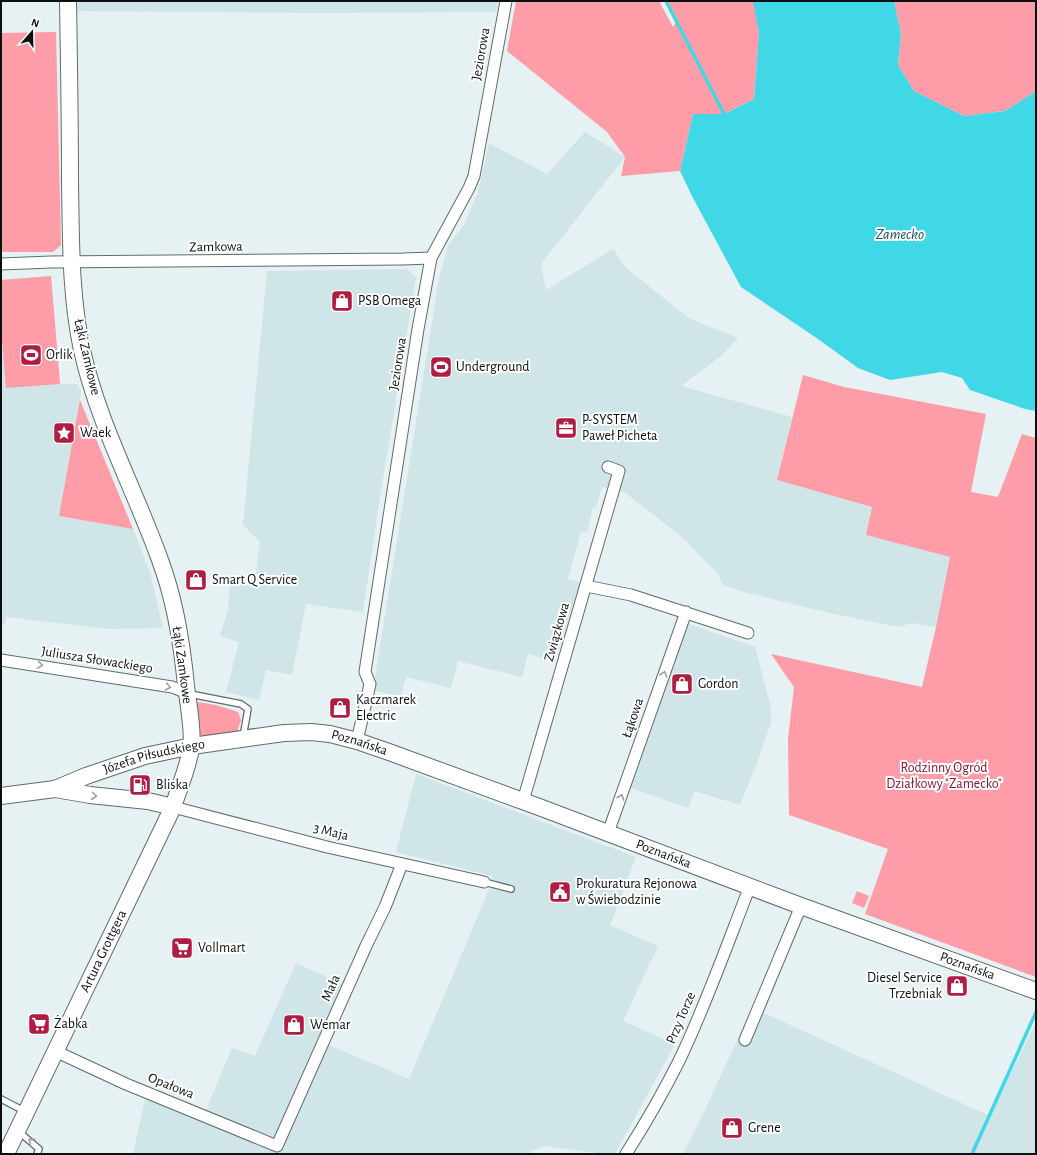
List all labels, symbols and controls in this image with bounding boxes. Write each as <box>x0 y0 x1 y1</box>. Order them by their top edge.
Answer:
north arrow <box>12 12 52 52</box>
text: N <box>30 17 41 30</box>
street label: Jeziorowa <box>469 26 493 81</box>
water label: Zamecko <box>876 227 924 242</box>
street label: Zamkowa <box>189 240 243 254</box>
shop icon: PSB Omega <box>329 288 355 314</box>
place label: PSB Omega <box>358 294 422 308</box>
street label: Łąki Zamkowe <box>71 317 103 397</box>
street label: Jeziorowa <box>387 336 409 391</box>
sports icon: Orlik <box>18 342 44 368</box>
place label: Orlik <box>46 348 73 362</box>
sports icon: Underground <box>428 354 454 380</box>
place label: Underground <box>456 360 530 374</box>
place label: P-SYSTEM Paweł Picheta <box>582 413 658 443</box>
office icon: P-SYSTEM Paweł Picheta <box>553 415 579 441</box>
place icon: Waek <box>51 420 77 446</box>
place label: Waek <box>80 426 112 440</box>
shop icon: Smart Q Service <box>183 567 209 593</box>
place label: Smart Q Service <box>212 573 297 587</box>
street label: Związkowa <box>542 600 572 663</box>
street label: Łąki Zamkowe <box>170 625 194 705</box>
street label: Juliusza Słowackiego <box>40 644 154 676</box>
one-way arrow <box>37 660 43 669</box>
one-way arrow <box>659 671 668 678</box>
shop icon: Gordon <box>669 671 695 697</box>
place label: Gordon <box>698 677 739 691</box>
one-way arrow <box>165 682 171 690</box>
place label: Kaczmarek Electric <box>356 693 417 723</box>
shop icon: Kaczmarek Electric <box>327 695 353 721</box>
street label: Łąkowa <box>620 696 646 740</box>
street label: Poznańska <box>330 728 390 758</box>
street label: Józefa Piłsudskiego <box>101 737 206 777</box>
park label: Rodzinny Ogród Działkowy "Zamecko" <box>886 761 1002 791</box>
fuel station icon: Bliska <box>127 772 153 798</box>
place label: Bliska <box>156 778 189 792</box>
one-way arrow <box>91 791 97 800</box>
one-way arrow <box>616 793 625 800</box>
street label: 3 Maja <box>312 821 350 843</box>
street label: Poznańska <box>634 837 693 871</box>
place label: Prokuratura Rejonowa w Świebodzinie <box>576 877 698 907</box>
public building icon: Prokuratura Rejonowa w Świebodzinie <box>547 879 573 905</box>
street label: Artura Grottgera <box>78 907 130 995</box>
supermarket icon: Vollmart <box>169 935 195 961</box>
place label: Vollmart <box>198 941 246 955</box>
street label: Poznańska <box>938 950 997 983</box>
place label: Diesel Service Trzebniak <box>867 971 943 1001</box>
street label: Mała <box>319 972 343 1003</box>
shop icon: Diesel Service Trzebniak <box>944 973 970 999</box>
street label: Przy Torze <box>664 990 698 1046</box>
supermarket icon: Żabka <box>26 1011 52 1037</box>
shop icon: Wemar <box>281 1012 307 1038</box>
place label: Żabka <box>54 1014 88 1031</box>
place label: Wemar <box>310 1018 351 1032</box>
street label: Opałowa <box>146 1070 197 1102</box>
shop icon: Grene <box>719 1115 745 1141</box>
place label: Grene <box>748 1121 781 1135</box>
one-way arrow <box>28 1139 35 1146</box>

